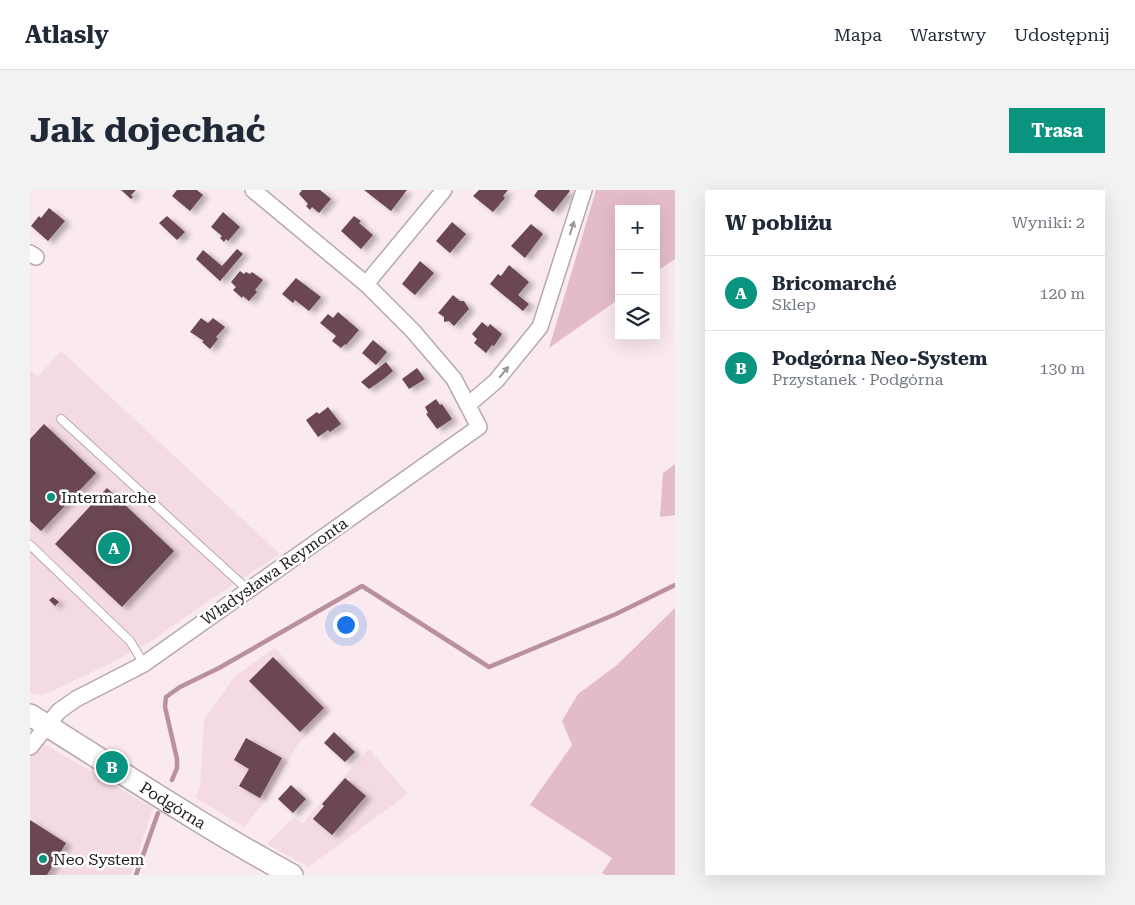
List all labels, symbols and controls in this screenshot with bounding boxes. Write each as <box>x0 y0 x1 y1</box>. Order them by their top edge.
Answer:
text: Atlasly <box>25 21 109 49</box>
text: Mapa <box>834 24 882 45</box>
text: Warstwy <box>910 24 986 45</box>
text: Udostępnij <box>1014 24 1110 45</box>
button: Trasa <box>1009 108 1105 153</box>
text: Jak dojechać <box>30 110 266 151</box>
map controls <box>615 205 660 340</box>
button: + <box>615 205 660 250</box>
text: W pobliżu <box>725 211 832 235</box>
text: Wyniki: 2 <box>1012 213 1085 232</box>
one-way arrow <box>569 220 576 235</box>
button: − <box>615 250 660 295</box>
text: Bricomarché <box>772 272 897 295</box>
text: A <box>735 284 747 303</box>
text: 120 m <box>1039 284 1085 303</box>
button: layers <box>615 295 660 340</box>
text: Sklep <box>772 295 816 314</box>
text: Podgórna Neo-System <box>772 347 987 370</box>
text: B <box>735 359 747 378</box>
text: 130 m <box>1039 359 1085 378</box>
one-way arrow <box>498 366 509 379</box>
text: Przystanek · Podgórna <box>772 370 943 389</box>
place label: Intermarche <box>61 488 156 507</box>
marker: Intermarche <box>45 491 57 503</box>
street label: Władysława Reymonta <box>197 513 352 629</box>
pin: A <box>98 529 130 567</box>
your location <box>333 612 359 638</box>
pin: B <box>96 748 128 786</box>
street label: Podgórna <box>136 778 210 833</box>
place label: Neo System <box>53 850 145 869</box>
marker: Neo System <box>37 853 49 865</box>

